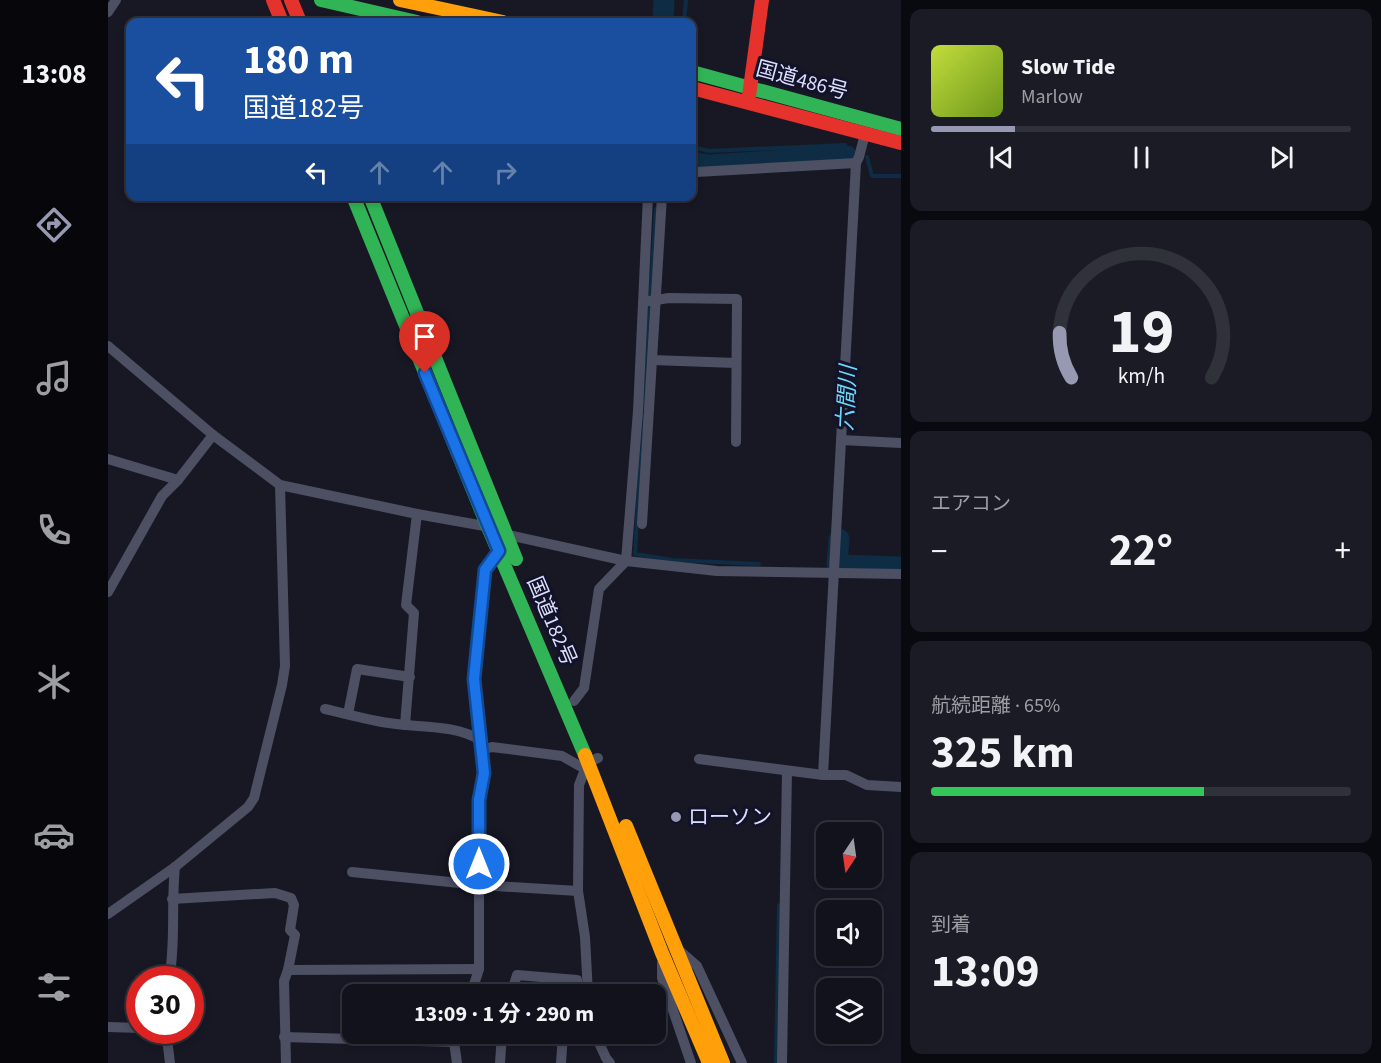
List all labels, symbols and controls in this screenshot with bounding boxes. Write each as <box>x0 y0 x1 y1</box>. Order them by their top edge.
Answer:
text: 180 m <box>243 30 354 90</box>
icon: left <box>144 42 222 120</box>
text: Slow Tide <box>1021 51 1115 83</box>
street label: 国道486号 <box>753 53 851 107</box>
text: 13:08 <box>21 55 87 94</box>
text: Marlow <box>1021 83 1083 111</box>
text: 国道182号 <box>243 89 364 128</box>
icon: previous <box>985 141 1018 174</box>
icon: pause <box>1125 141 1158 174</box>
icon: next <box>1265 141 1298 174</box>
icon: left <box>300 156 333 189</box>
icon: ahead <box>363 156 396 189</box>
icon: ahead <box>426 156 459 189</box>
icon: right <box>489 156 522 189</box>
icon: directions <box>33 204 75 246</box>
text: 19 <box>1108 288 1174 377</box>
pin <box>399 311 450 373</box>
icon: arrive <box>408 320 441 353</box>
icon: music <box>33 357 75 399</box>
text: km/h <box>1117 361 1165 392</box>
water label: 六間川 <box>829 362 865 432</box>
text: エアコン <box>931 490 1011 518</box>
icon: phone <box>33 509 75 551</box>
text: 22° <box>1109 519 1173 583</box>
text: − <box>931 528 947 575</box>
text: + <box>1335 528 1351 575</box>
street label: 国道182号 <box>520 572 584 670</box>
icon: climate <box>33 661 75 703</box>
text: 航続距離 · 65% <box>931 692 1060 720</box>
text: 325 km <box>931 721 1075 785</box>
place label: ローソン <box>688 802 772 832</box>
marker: ローソン <box>669 810 683 824</box>
icon: car <box>33 814 75 856</box>
north arrow <box>816 822 882 888</box>
map controls <box>816 822 882 1044</box>
position arrow <box>447 832 511 896</box>
button: sound <box>816 900 882 966</box>
text: 到着 <box>931 911 971 939</box>
text: 13:09 <box>931 940 1040 1004</box>
icon: filters <box>33 966 75 1008</box>
speed limit sign: 30 <box>126 966 204 1044</box>
button: layers <box>816 978 882 1044</box>
text: 13:09 · 1 分 · 290 m <box>414 998 594 1030</box>

